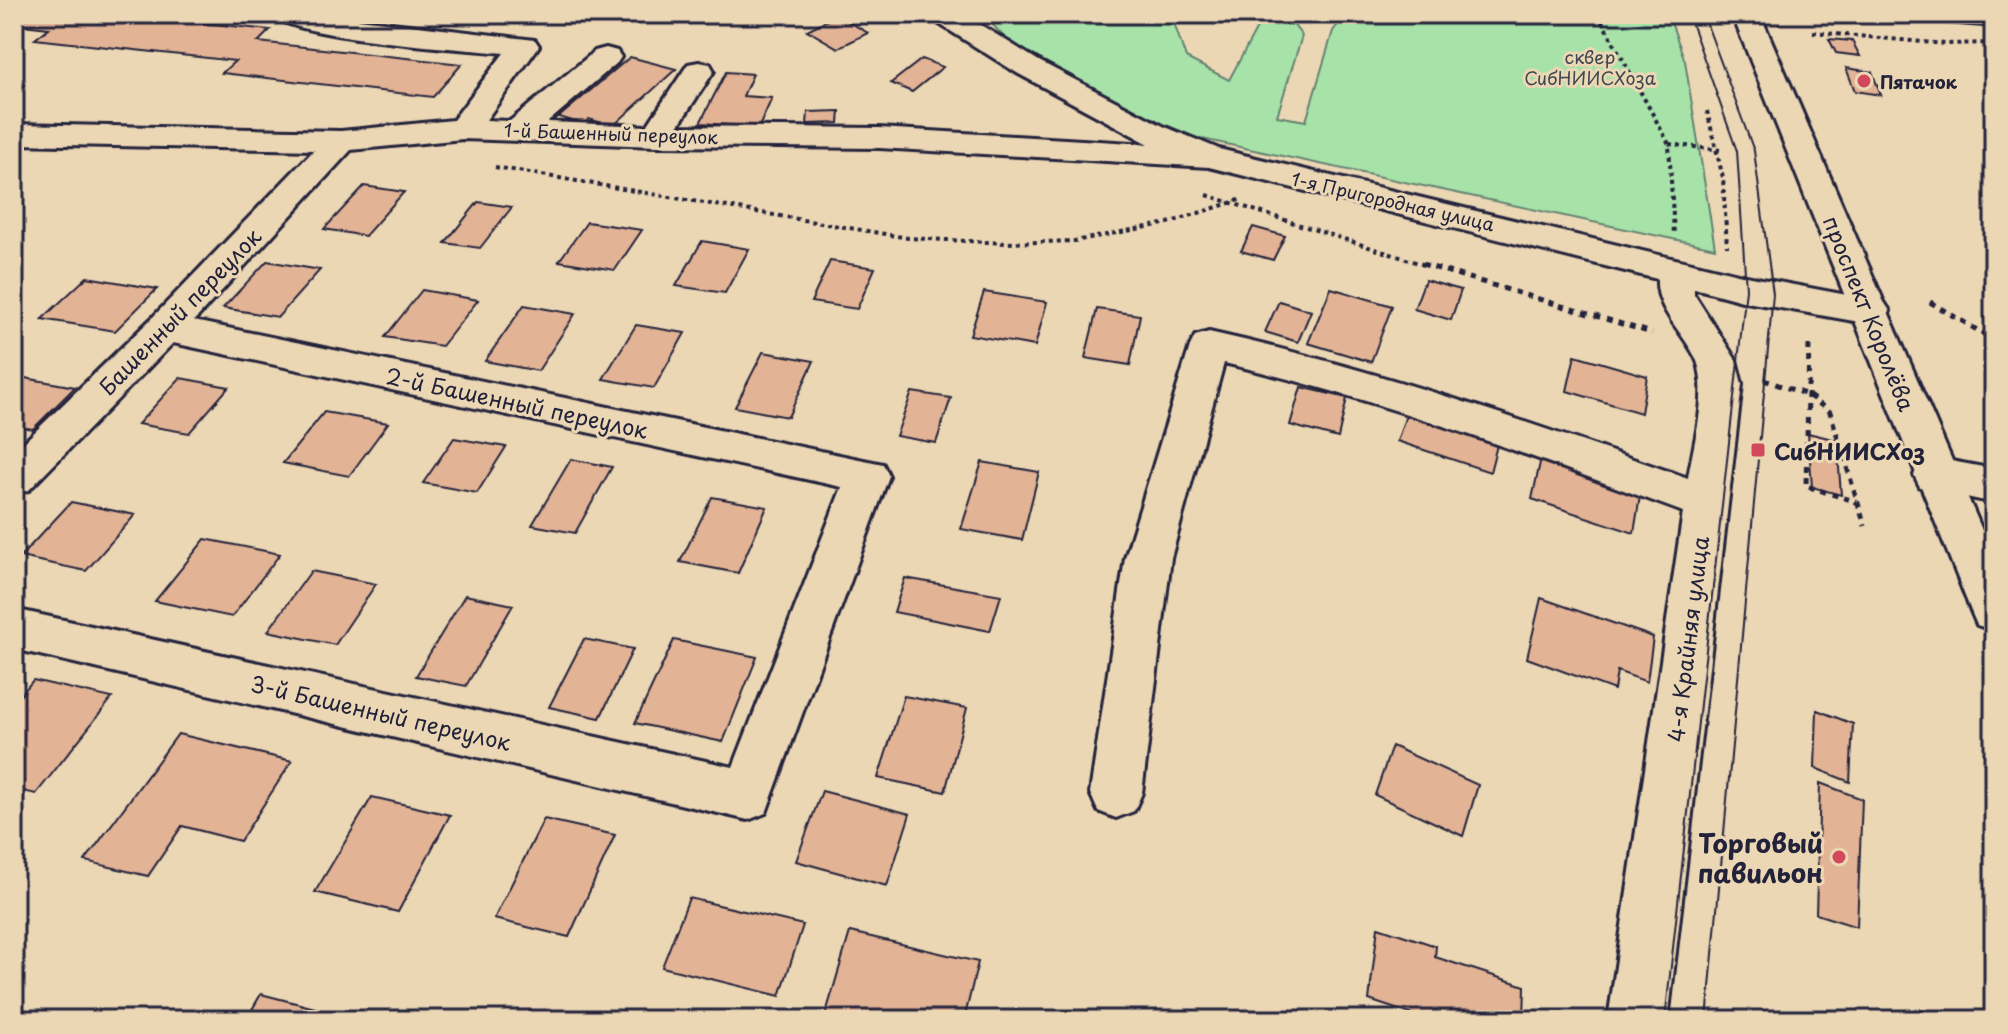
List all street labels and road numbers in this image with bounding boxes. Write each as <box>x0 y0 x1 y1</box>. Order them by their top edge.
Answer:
street label: 1-й Башенный переулок <box>504 116 719 150</box>
street label: 1-я Пригородная улица <box>1289 164 1498 238</box>
street label: проспект Королёва <box>1816 210 1924 416</box>
street label: Башенный переулок <box>90 219 268 402</box>
street label: 2-й Башенный переулок <box>383 358 652 446</box>
street label: 4-я Крайняя улица <box>1658 534 1716 744</box>
street label: 3-й Башенный переулок <box>248 666 515 758</box>

